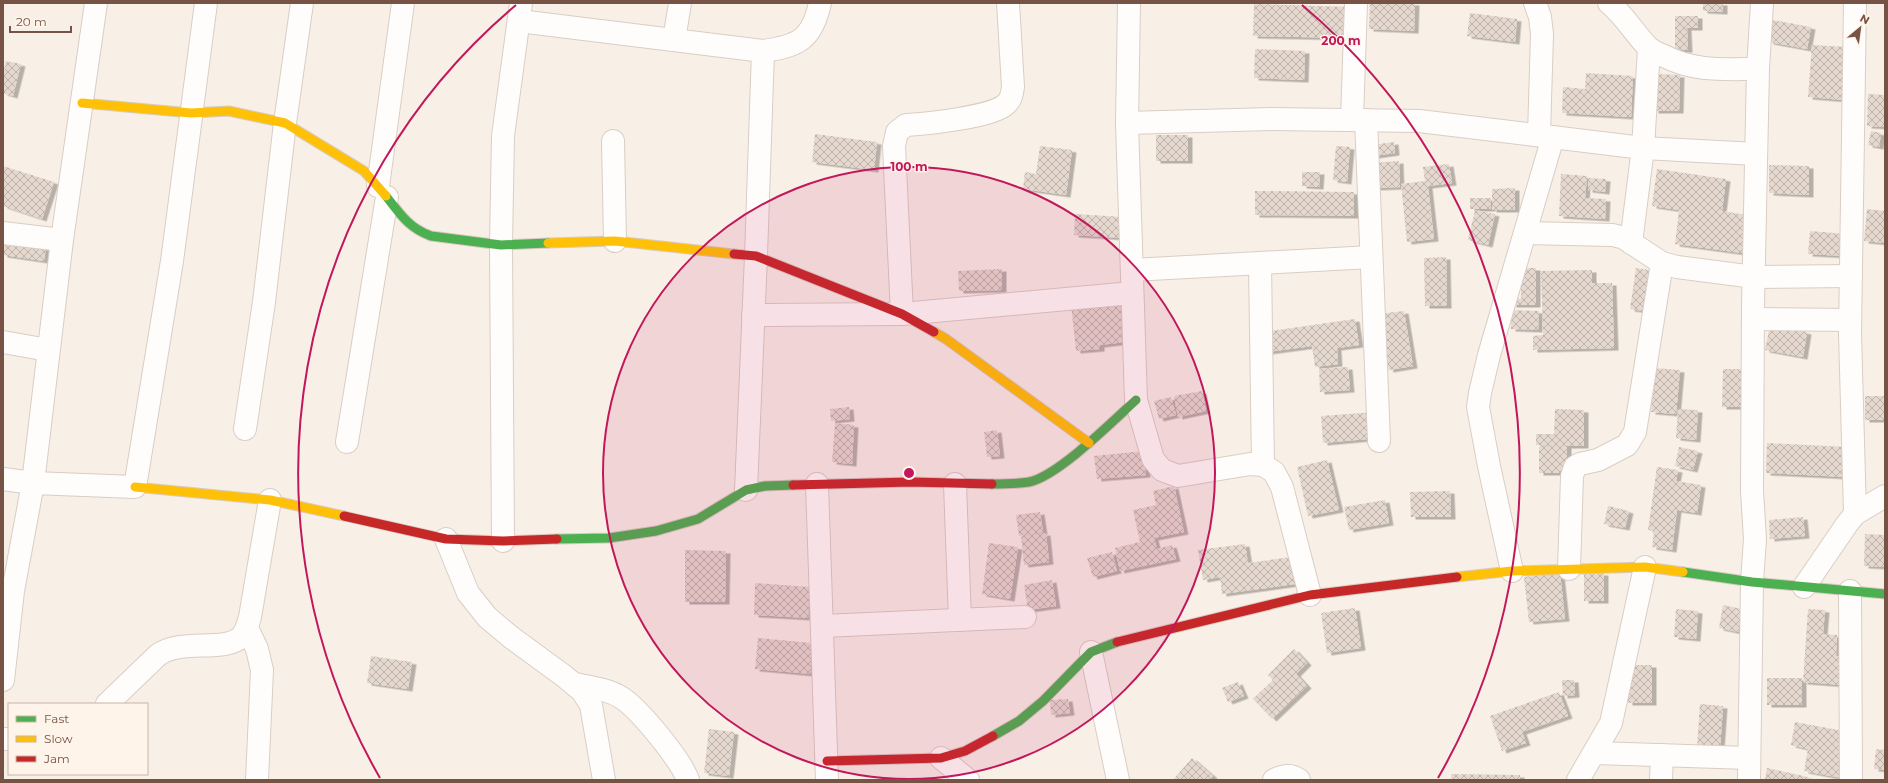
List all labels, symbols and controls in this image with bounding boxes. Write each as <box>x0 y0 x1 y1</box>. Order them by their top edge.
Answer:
scale bar <box>10 8 71 34</box>
north arrow <box>1840 8 1880 48</box>
text: N <box>1858 11 1872 28</box>
text: 20 m <box>16 14 47 29</box>
text: 200 m <box>1321 33 1361 48</box>
text: 100 m <box>891 159 927 174</box>
centre of rings <box>902 466 916 480</box>
legend <box>8 703 148 775</box>
text: Fast <box>44 711 69 726</box>
text: Slow <box>44 731 73 746</box>
text: Jam <box>43 751 70 766</box>

